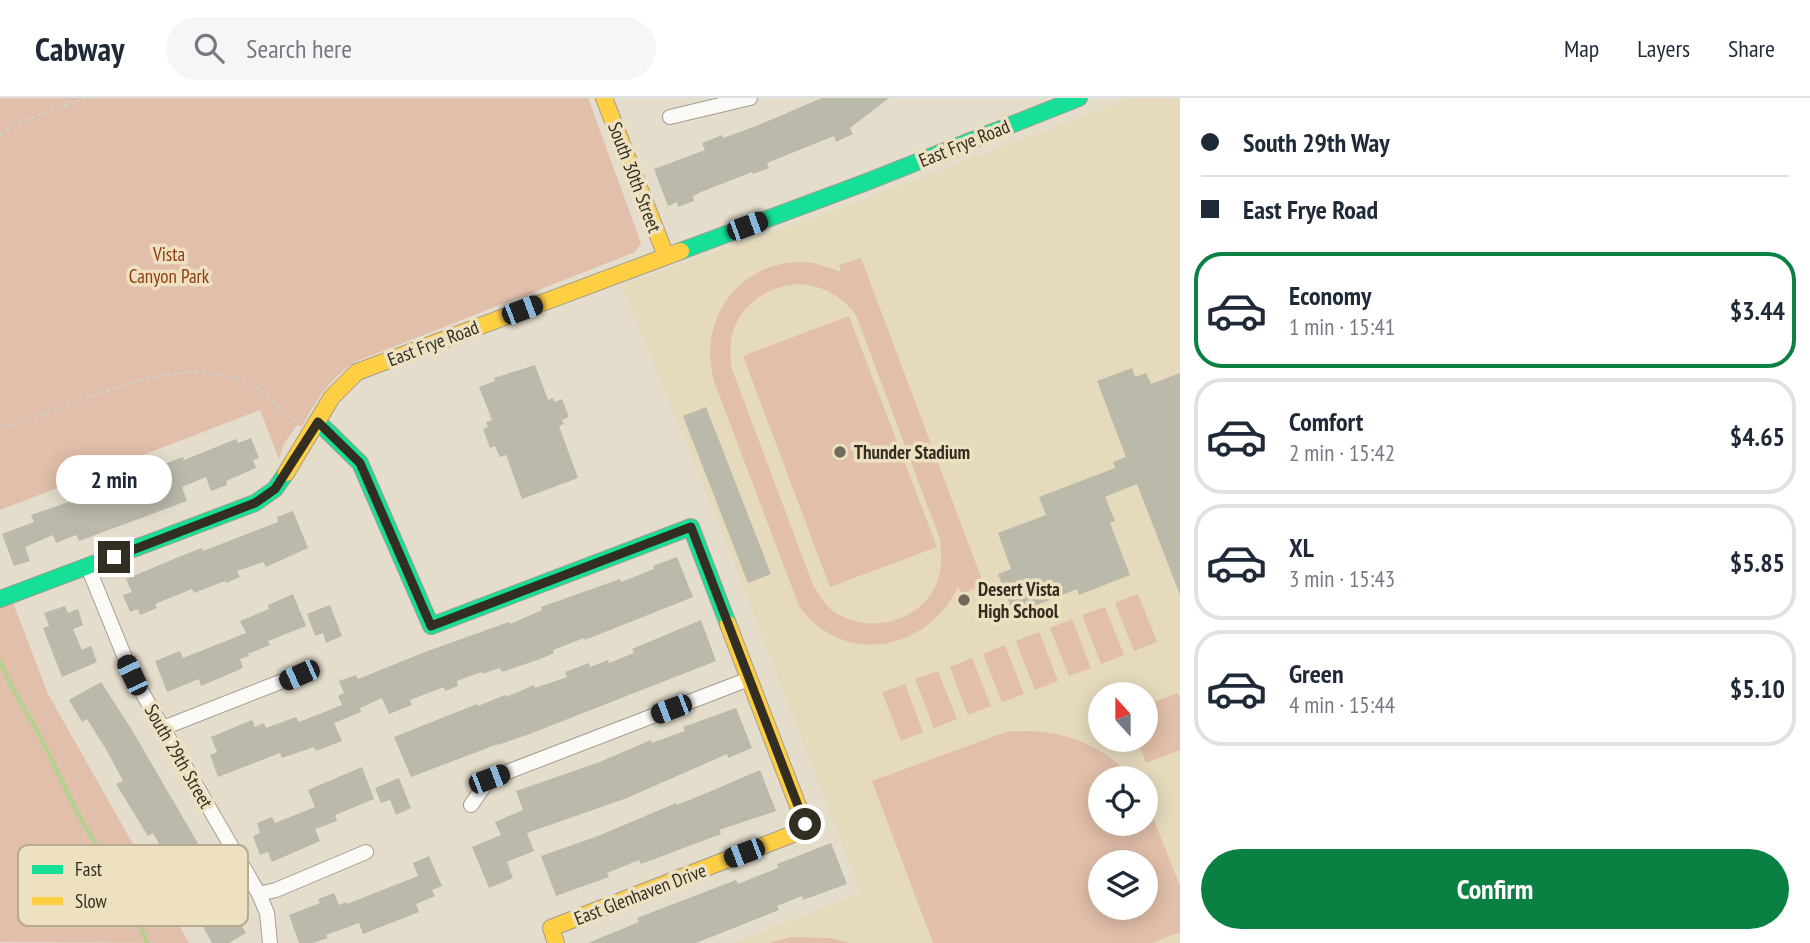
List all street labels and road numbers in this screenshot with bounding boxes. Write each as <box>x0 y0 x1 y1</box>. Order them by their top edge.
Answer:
street label: East Frye Road <box>915 114 1013 172</box>
street label: South 30th Street <box>603 118 667 236</box>
street label: East Frye Road <box>384 315 482 371</box>
street label: South 29th Street <box>140 700 219 813</box>
street label: East Glenhaven Drive <box>571 858 710 930</box>

